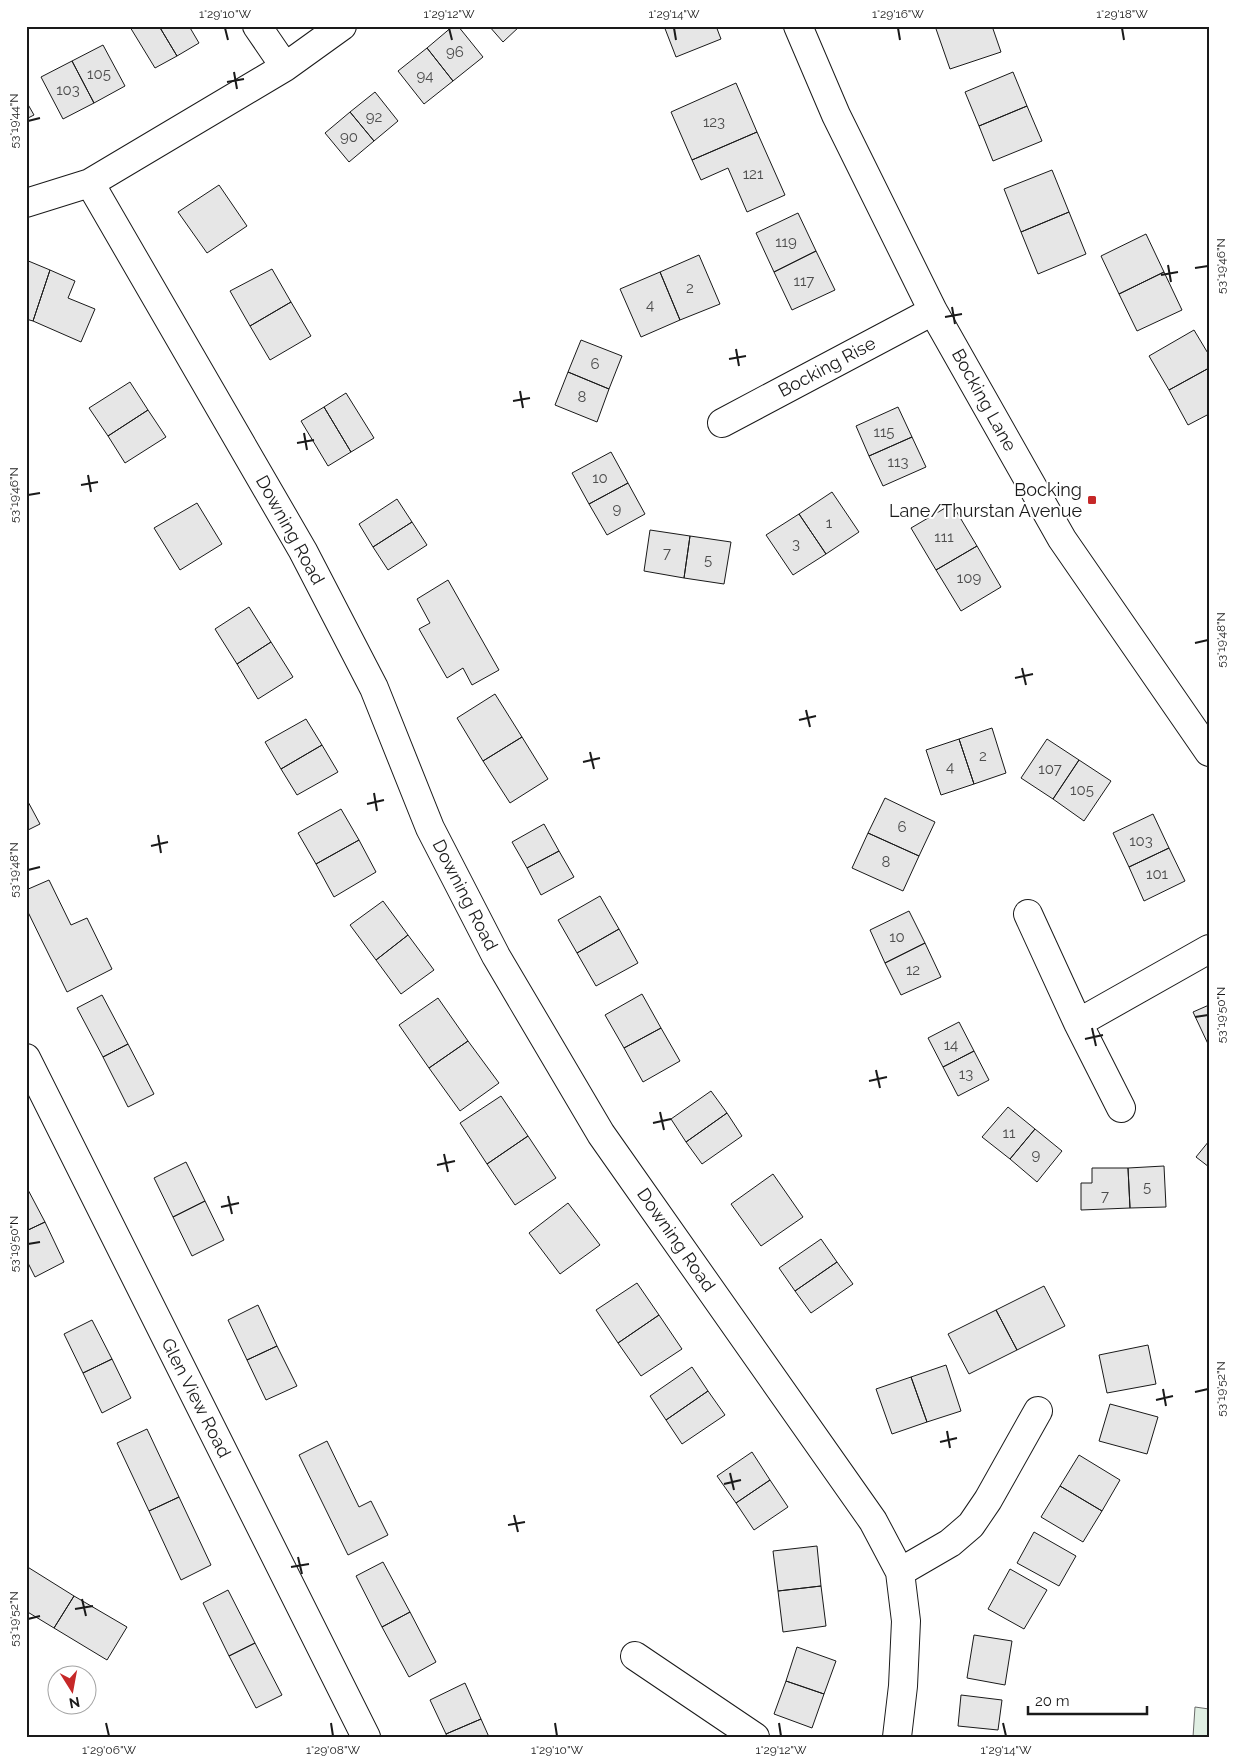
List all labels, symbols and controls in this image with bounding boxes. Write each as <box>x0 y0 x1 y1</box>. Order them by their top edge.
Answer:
text: 1°29'10"W <box>199 7 251 21</box>
text: 1°29'12"W <box>424 7 475 21</box>
text: 1°29'14"W <box>648 7 700 21</box>
text: 1°29'16"W <box>872 7 924 21</box>
text: 1°29'18"W <box>1096 7 1148 21</box>
house number: 96 <box>446 43 464 61</box>
house number: 105 <box>87 65 111 83</box>
house number: 94 <box>417 67 433 85</box>
house number: 103 <box>56 81 80 99</box>
text: 53°19'44"N <box>7 93 21 149</box>
house number: 92 <box>366 108 382 126</box>
house number: 123 <box>703 113 725 131</box>
house number: 90 <box>340 128 358 146</box>
house number: 121 <box>743 165 764 183</box>
house number: 119 <box>775 233 797 251</box>
text: 53°19'46"N <box>1214 238 1228 294</box>
house number: 117 <box>794 272 814 290</box>
house number: 2 <box>686 279 694 297</box>
house number: 4 <box>646 296 654 314</box>
street label: Bocking Rise <box>775 332 879 401</box>
street label: Bocking Lane <box>948 345 1021 455</box>
house number: 6 <box>590 355 600 373</box>
house number: 8 <box>578 388 587 406</box>
house number: 115 <box>873 423 895 441</box>
house number: 113 <box>888 453 908 471</box>
text: 53°19'46"N <box>7 467 21 523</box>
house number: 10 <box>592 469 608 487</box>
street label: Downing Road <box>252 471 329 588</box>
place label: Bocking Lane/Thurstan Avenue <box>889 479 1082 521</box>
marker: Bocking Lane/Thurstan Avenue <box>1086 494 1098 506</box>
house number: 9 <box>613 500 622 518</box>
house number: 1 <box>826 514 833 532</box>
house number: 111 <box>934 528 954 546</box>
house number: 3 <box>792 535 800 553</box>
house number: 7 <box>663 544 671 562</box>
house number: 5 <box>704 551 712 569</box>
house number: 109 <box>957 569 981 587</box>
text: 53°19'48"N <box>1214 612 1228 668</box>
house number: 2 <box>979 747 987 765</box>
house number: 4 <box>946 758 954 776</box>
house number: 107 <box>1038 760 1062 778</box>
house number: 105 <box>1070 781 1094 799</box>
house number: 6 <box>897 818 907 836</box>
house number: 103 <box>1129 832 1153 850</box>
street label: Downing Road <box>428 836 502 954</box>
text: 53°19'48"N <box>7 842 21 898</box>
house number: 8 <box>882 853 891 871</box>
house number: 101 <box>1146 865 1169 883</box>
house number: 10 <box>889 928 905 946</box>
house number: 12 <box>906 961 920 979</box>
text: 53°19'50"N <box>1214 987 1228 1043</box>
house number: 14 <box>944 1036 958 1054</box>
house number: 13 <box>959 1065 973 1083</box>
house number: 11 <box>1003 1124 1016 1142</box>
house number: 9 <box>1032 1146 1041 1164</box>
house number: 5 <box>1143 1178 1151 1196</box>
street label: Downing Road <box>633 1184 720 1296</box>
house number: 7 <box>1101 1187 1109 1205</box>
text: 53°19'50"N <box>7 1216 21 1272</box>
street label: Glen View Road <box>157 1335 236 1461</box>
text: 53°19'52"N <box>1214 1361 1228 1417</box>
text: 53°19'52"N <box>7 1591 21 1647</box>
north arrow <box>48 1666 98 1716</box>
scale bar <box>1028 1683 1146 1715</box>
text: 20 m <box>1035 1692 1070 1710</box>
text: N <box>68 1694 81 1712</box>
text: 1°29'06"W <box>82 1743 136 1757</box>
text: 1°29'08"W <box>306 1743 360 1757</box>
text: 1°29'10"W <box>531 1743 583 1757</box>
text: 1°29'12"W <box>756 1743 807 1757</box>
text: 1°29'14"W <box>980 1743 1032 1757</box>

